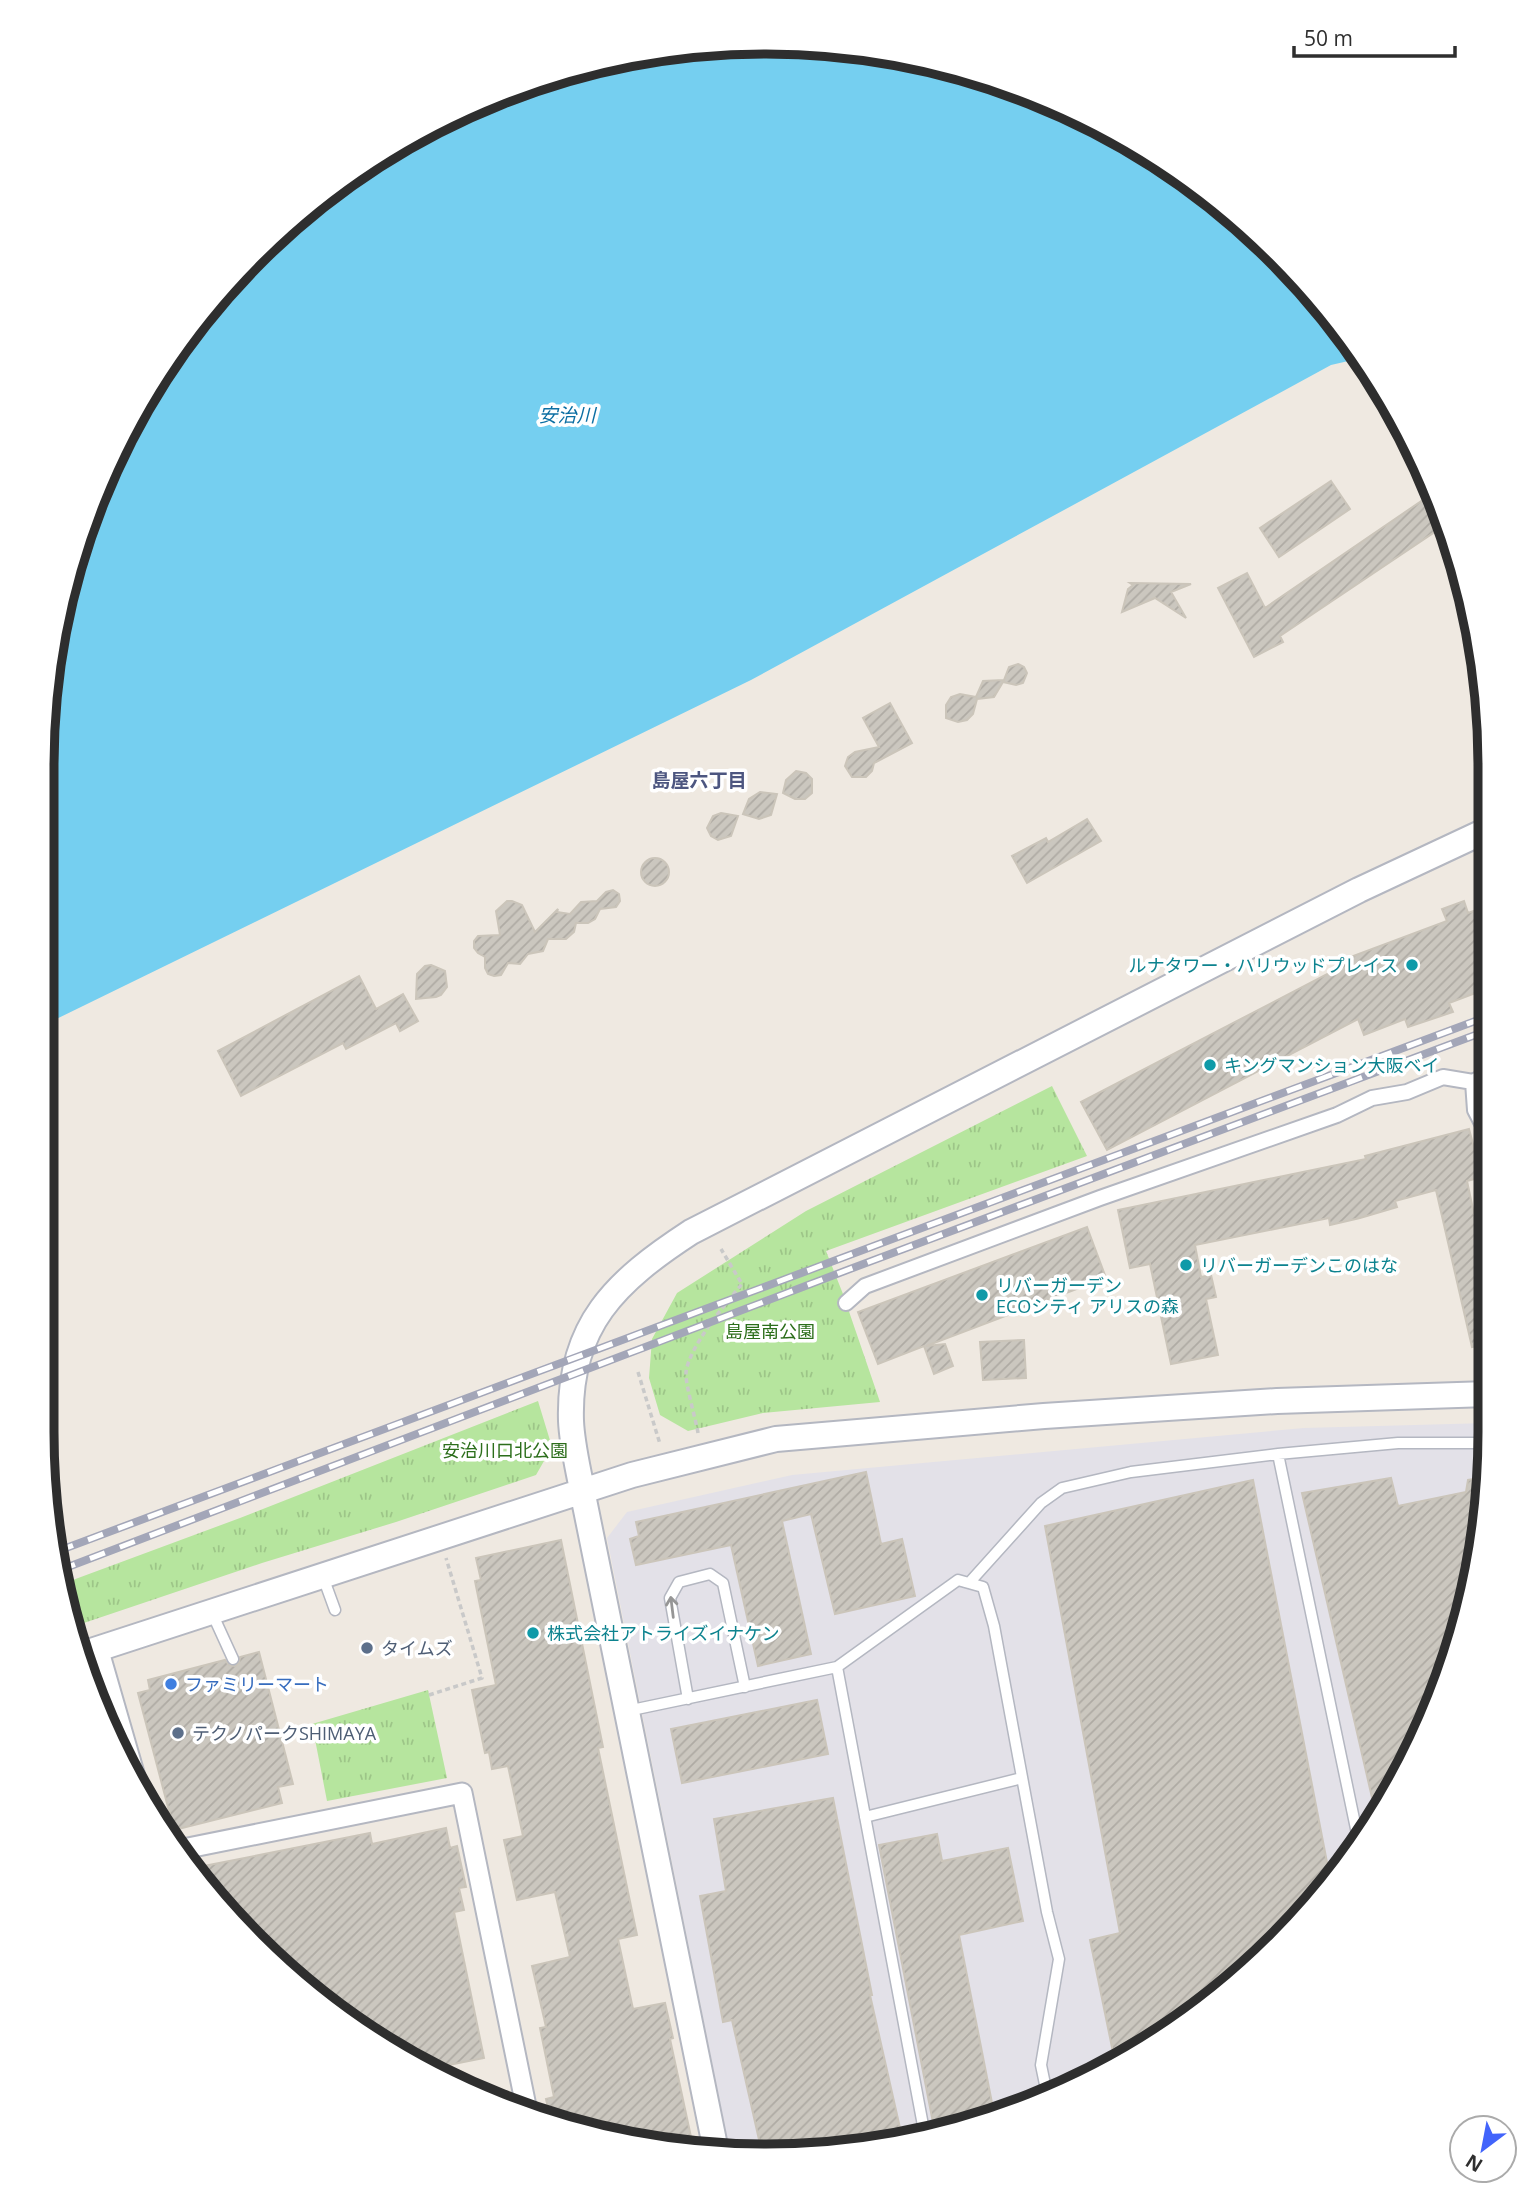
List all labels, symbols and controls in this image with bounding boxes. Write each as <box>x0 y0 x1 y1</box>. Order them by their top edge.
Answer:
scale bar <box>1294 14 1455 58</box>
text: 50 m <box>1304 24 1353 52</box>
water label: 安治川 <box>538 402 597 428</box>
district label: 島屋六丁目 <box>651 767 747 793</box>
place label: ルナタワー・ハリウッドプレイス <box>1129 953 1398 977</box>
marker: ルナタワー・ハリウッドプレイス <box>1404 957 1420 973</box>
place label: キングマンション大阪ベイ <box>1224 1053 1439 1077</box>
marker: キングマンション大阪ベイ <box>1202 1057 1218 1073</box>
place label: リバーガーデンこのはな <box>1200 1253 1398 1277</box>
marker: リバーガーデンこのはな <box>1178 1257 1194 1273</box>
place label: リバーガーデン ECOシティ アリスの森 <box>996 1273 1179 1318</box>
marker: リバーガーデン ECOシティ アリスの森 <box>974 1287 990 1303</box>
park label: 島屋南公園 <box>725 1319 815 1343</box>
park label: 安治川口北公園 <box>442 1438 568 1462</box>
one-way arrow <box>666 1596 679 1619</box>
place label: 株式会社アトライズイナケン <box>547 1621 780 1645</box>
marker: 株式会社アトライズイナケン <box>525 1625 541 1641</box>
place label: タイムズ <box>381 1636 453 1660</box>
marker: タイムズ <box>359 1640 375 1656</box>
place label: ファミリーマート <box>185 1672 329 1696</box>
marker: ファミリーマート <box>163 1676 179 1692</box>
place label: テクノパークSHIMAYA <box>192 1721 377 1745</box>
marker: テクノパークSHIMAYA <box>170 1725 186 1741</box>
north arrow <box>1448 2114 1518 2184</box>
text: N <box>1461 2148 1487 2179</box>

